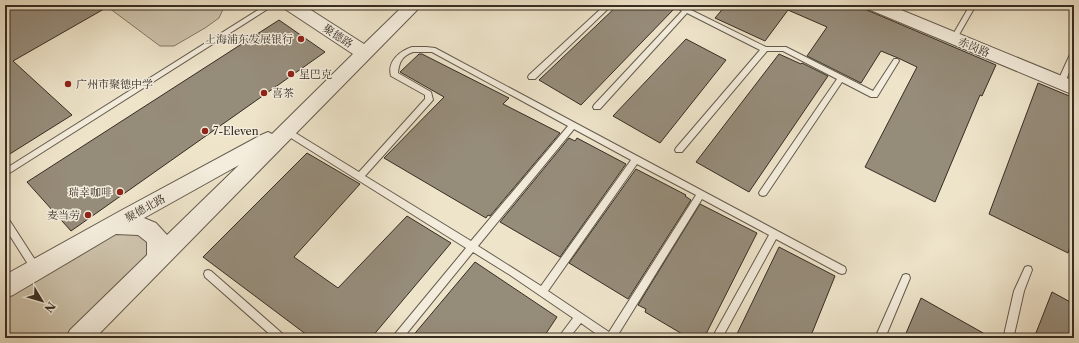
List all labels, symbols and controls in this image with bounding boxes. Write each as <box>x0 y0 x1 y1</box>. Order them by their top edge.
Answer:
street label: 聚德路 <box>320 21 356 51</box>
place label: 上海浦东发展银行 <box>205 32 293 46</box>
marker: 上海浦东发展银行 <box>296 34 306 44</box>
street label: 赤岗路 <box>956 34 992 60</box>
place label: 星巴克 <box>299 67 332 81</box>
marker: 星巴克 <box>286 69 296 79</box>
place label: 广州市聚德中学 <box>76 77 153 91</box>
marker: 广州市聚德中学 <box>63 79 73 89</box>
place label: 喜茶 <box>272 86 294 100</box>
marker: 喜茶 <box>259 88 269 98</box>
place label: 7-Eleven <box>213 124 259 138</box>
marker: 7-Eleven <box>200 126 210 136</box>
place label: 瑞幸咖啡 <box>68 185 112 199</box>
marker: 瑞幸咖啡 <box>115 187 125 197</box>
street label: 聚德北路 <box>122 191 168 225</box>
place label: 麦当劳 <box>47 208 80 222</box>
marker: 麦当劳 <box>83 210 93 220</box>
north arrow <box>22 281 62 321</box>
text: N <box>41 299 58 316</box>

